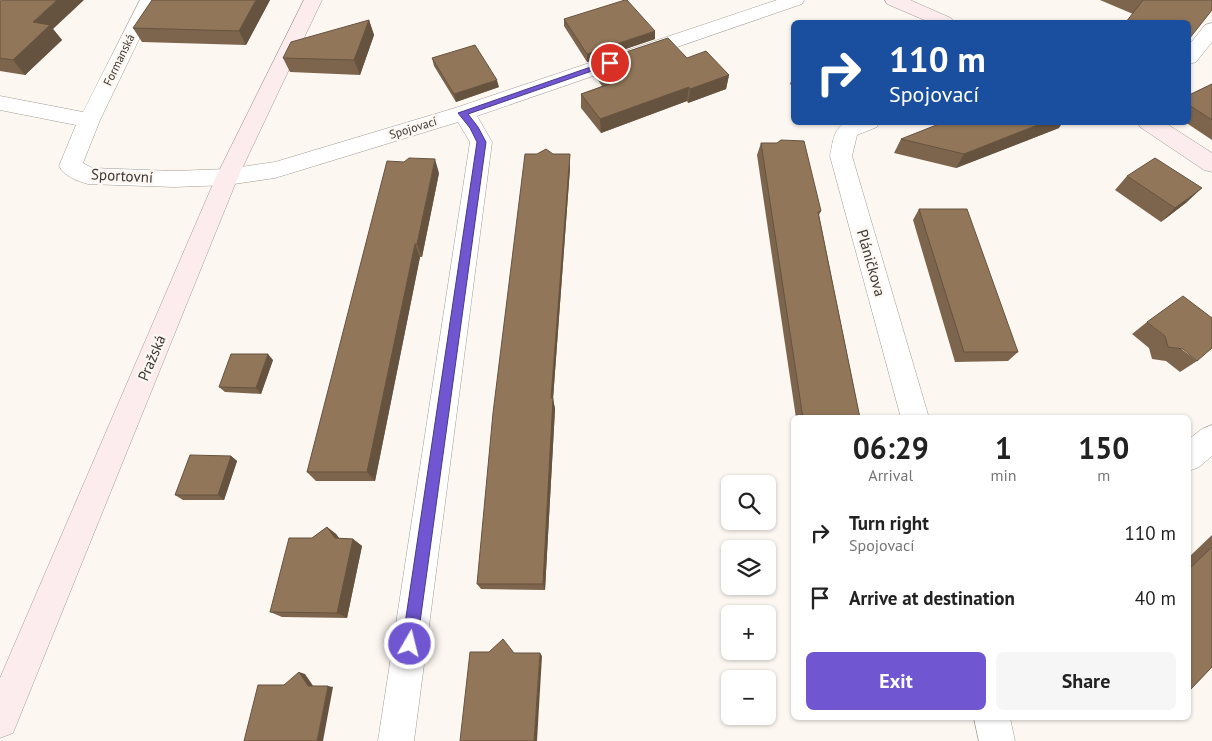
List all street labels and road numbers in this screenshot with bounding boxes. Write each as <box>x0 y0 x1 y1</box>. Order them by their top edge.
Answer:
street label: Formanská <box>100 31 138 88</box>
street label: Spojovací <box>387 113 439 142</box>
street label: Sportovní <box>91 164 153 187</box>
street label: Pláničkova <box>853 227 890 299</box>
street label: Pražská <box>133 332 170 384</box>

